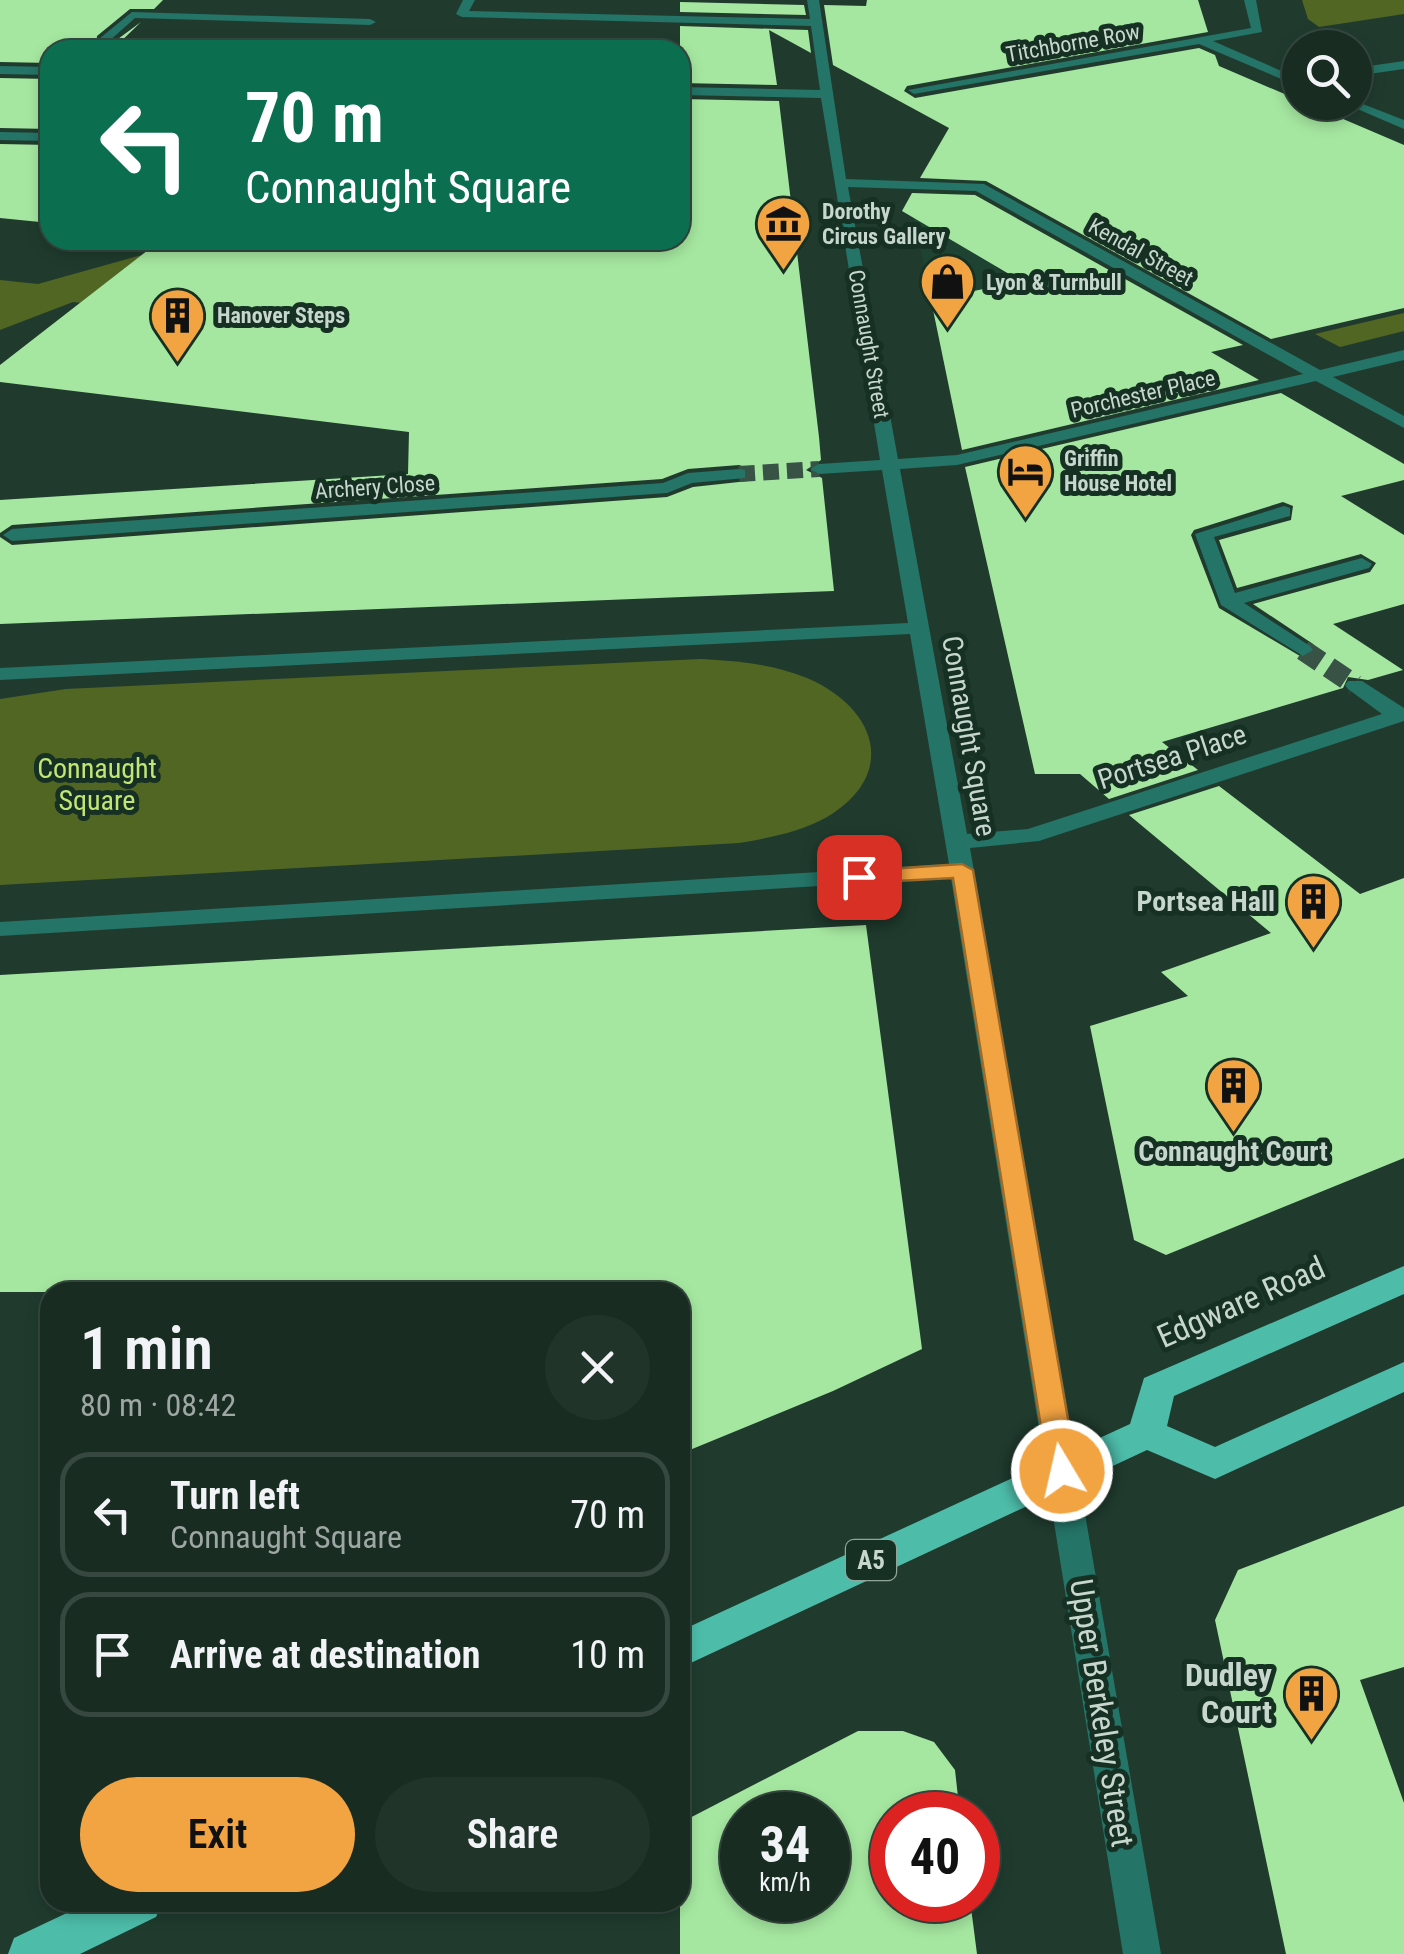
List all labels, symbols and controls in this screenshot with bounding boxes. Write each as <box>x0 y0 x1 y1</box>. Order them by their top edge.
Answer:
street label: Titchborne Row <box>1004 19 1142 67</box>
map controls <box>1282 30 1372 120</box>
button: search <box>1282 30 1372 120</box>
text: 70 m <box>245 77 384 159</box>
icon: left <box>80 80 210 210</box>
text: Connaught Square <box>245 161 571 214</box>
museum icon: Dorothy Circus Gallery <box>753 194 813 273</box>
place label: Dorothy Circus Gallery <box>822 199 945 249</box>
street label: Kendal Street <box>1084 213 1198 291</box>
shop icon: Lyon & Turnbull <box>917 252 977 331</box>
street label: Connaught Street <box>844 268 894 420</box>
place label: Lyon & Turnbull <box>986 270 1122 295</box>
building icon: Hanover Steps <box>148 285 208 364</box>
place label: Hanover Steps <box>217 303 345 328</box>
street label: Porchester Place <box>1068 365 1218 423</box>
hotel icon: Griffin House Hotel <box>995 441 1055 520</box>
place label: Griffin House Hotel <box>1064 446 1172 496</box>
street label: Archery Close <box>314 470 436 504</box>
street label: Connaught Square <box>935 633 1003 839</box>
street label: Portsea Place <box>1094 718 1250 796</box>
park label: Connaught Square <box>37 752 157 817</box>
pin <box>817 835 902 920</box>
icon: arrive <box>832 850 887 905</box>
building icon: Portsea Hall <box>1284 871 1344 950</box>
place label: Portsea Hall <box>1137 885 1275 918</box>
building icon: Connaught Court <box>1203 1055 1263 1134</box>
place label: Connaught Court <box>1138 1135 1328 1168</box>
street label: Edgware Road <box>1151 1248 1331 1356</box>
text: 1 min <box>80 1313 213 1384</box>
button: close <box>545 1315 650 1420</box>
text: 80 m · 08:42 <box>80 1386 236 1424</box>
position arrow <box>1010 1419 1114 1523</box>
text: Turn left <box>170 1474 300 1518</box>
icon: left <box>85 1487 140 1542</box>
text: 70 m <box>570 1493 645 1537</box>
text: Connaught Square <box>170 1518 402 1556</box>
road number: A5 <box>846 1540 896 1580</box>
street label: Upper Berkeley Street <box>1062 1576 1142 1850</box>
icon: arrive <box>85 1627 140 1682</box>
text: Arrive at destination <box>170 1633 480 1677</box>
text: 10 m <box>570 1633 645 1677</box>
place label: Dudley Court <box>1185 1656 1272 1731</box>
building icon: Dudley Court <box>1281 1663 1341 1742</box>
button: Exit <box>80 1777 355 1892</box>
button: Share <box>375 1777 650 1892</box>
speed limit sign: 40 <box>870 1792 1000 1922</box>
text: 34 <box>760 1816 810 1874</box>
text: km/h <box>759 1868 811 1897</box>

